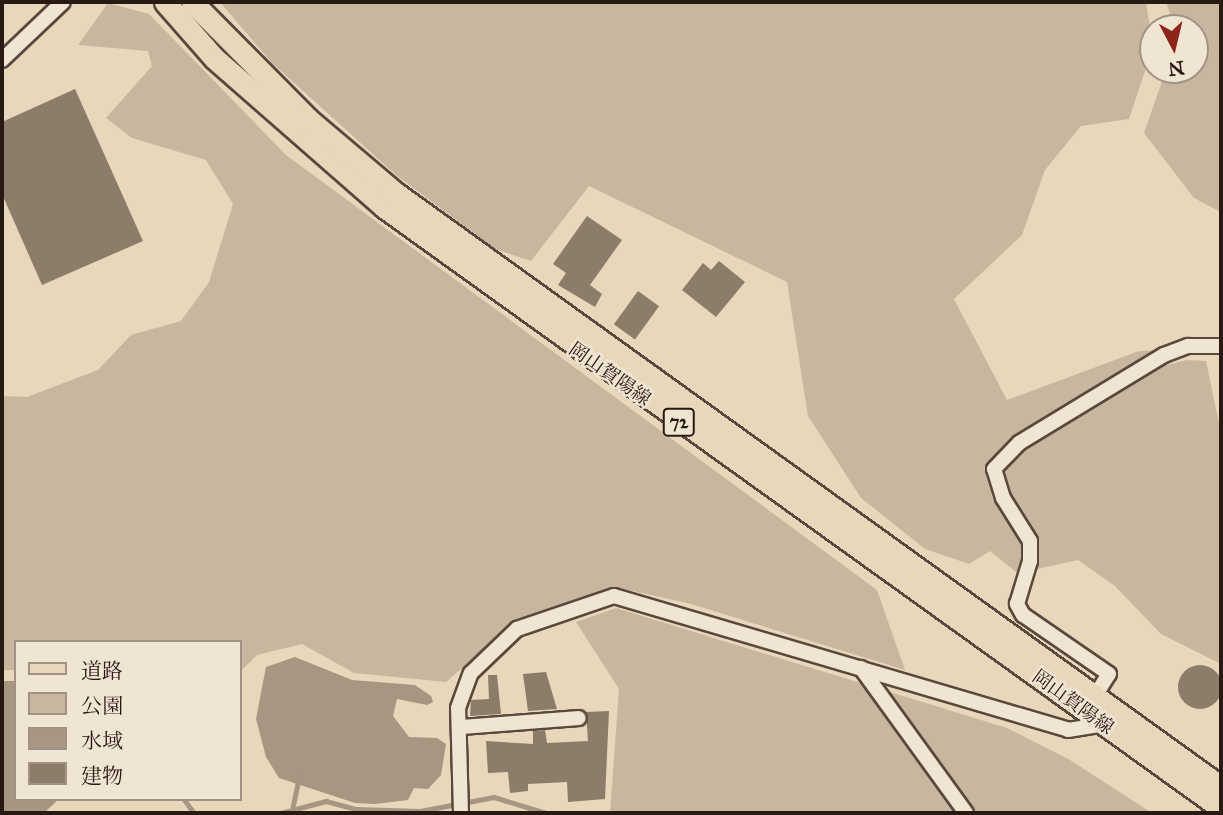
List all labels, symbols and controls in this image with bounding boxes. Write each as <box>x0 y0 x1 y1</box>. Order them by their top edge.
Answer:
north arrow <box>1139 14 1209 84</box>
text: N <box>1167 56 1186 81</box>
street label: 岡山賀陽線 <box>565 337 655 411</box>
road number: 72 <box>662 408 696 436</box>
legend <box>14 640 242 801</box>
text: 道路 <box>81 658 123 684</box>
street label: 岡山賀陽線 <box>1028 665 1118 739</box>
text: 公園 <box>81 693 123 719</box>
text: 水域 <box>81 728 123 754</box>
text: 建物 <box>81 763 123 789</box>

